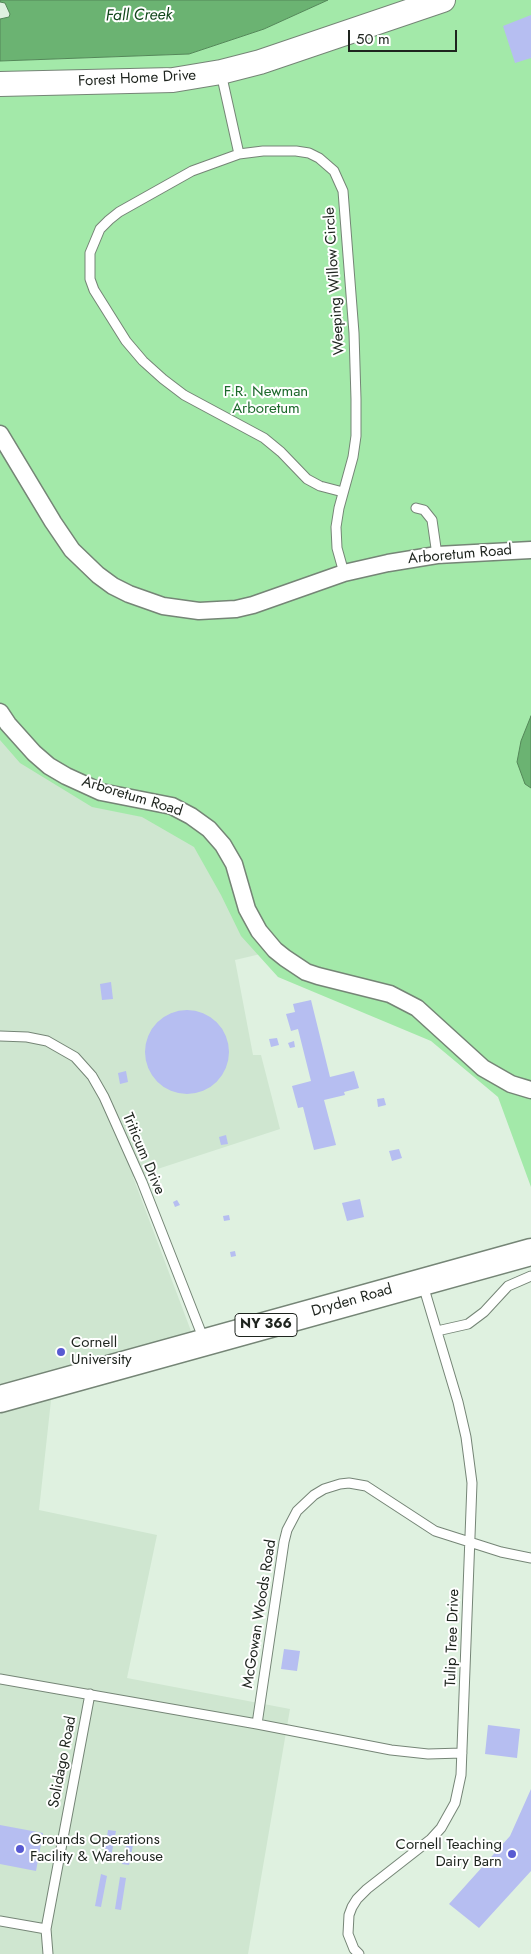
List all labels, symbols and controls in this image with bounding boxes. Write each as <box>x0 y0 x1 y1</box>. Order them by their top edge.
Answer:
water label: Fall Creek <box>106 6 172 26</box>
scale bar <box>351 20 460 52</box>
text: 50 m <box>356 28 390 50</box>
street label: Forest Home Drive <box>78 67 196 91</box>
street label: Weeping Willow Circle <box>321 206 349 356</box>
park label: F.R. Newman Arboretum <box>224 383 308 418</box>
street label: Arboretum Road <box>407 541 513 569</box>
street label: Arboretum Road <box>79 773 185 821</box>
street label: Triticum Drive <box>118 1110 168 1198</box>
street label: Dryden Road <box>309 1281 395 1321</box>
road number: NY 366 <box>235 1314 297 1336</box>
place label: Cornell University <box>71 1334 132 1369</box>
marker: Cornell University <box>55 1346 67 1358</box>
street label: McGowan Woods Road <box>239 1538 281 1690</box>
street label: Tulip Tree Drive <box>442 1589 464 1687</box>
street label: Solidago Road <box>45 1715 81 1809</box>
place label: Grounds Operations Facility & Warehouse <box>30 1831 163 1866</box>
place label: Cornell Teaching Dairy Barn <box>396 1836 502 1871</box>
marker: Grounds Operations Facility & Warehouse <box>14 1843 26 1855</box>
marker: Cornell Teaching Dairy Barn <box>506 1848 518 1860</box>

